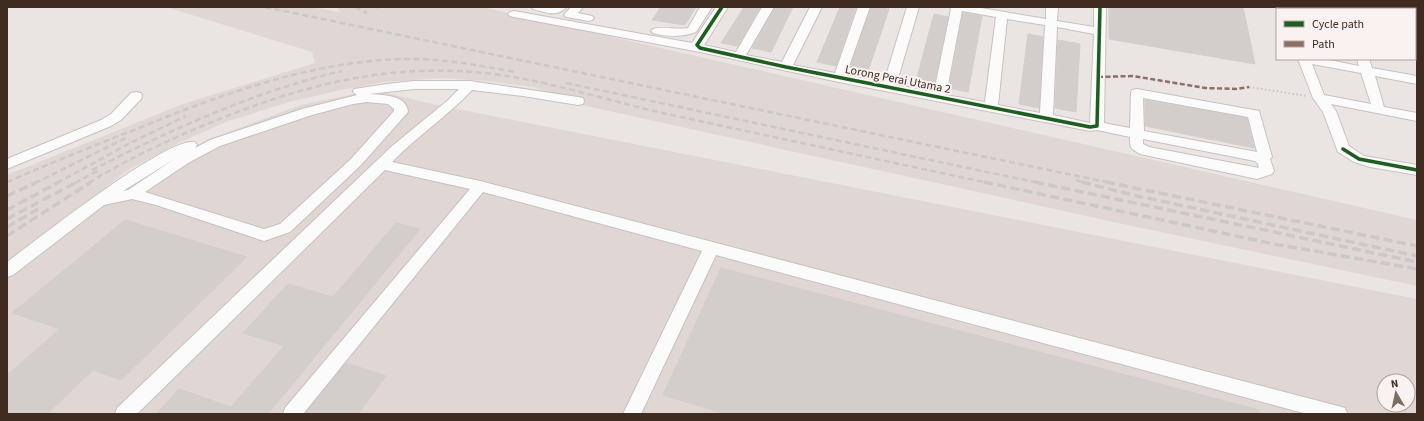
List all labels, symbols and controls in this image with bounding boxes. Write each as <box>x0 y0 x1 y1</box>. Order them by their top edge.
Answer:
legend <box>1276 8 1416 60</box>
text: Cycle path <box>1312 16 1364 33</box>
text: Path <box>1312 36 1335 53</box>
street label: Lorong Perai Utama 2 <box>844 61 952 98</box>
north arrow <box>1376 373 1416 413</box>
text: N <box>1390 376 1399 392</box>

